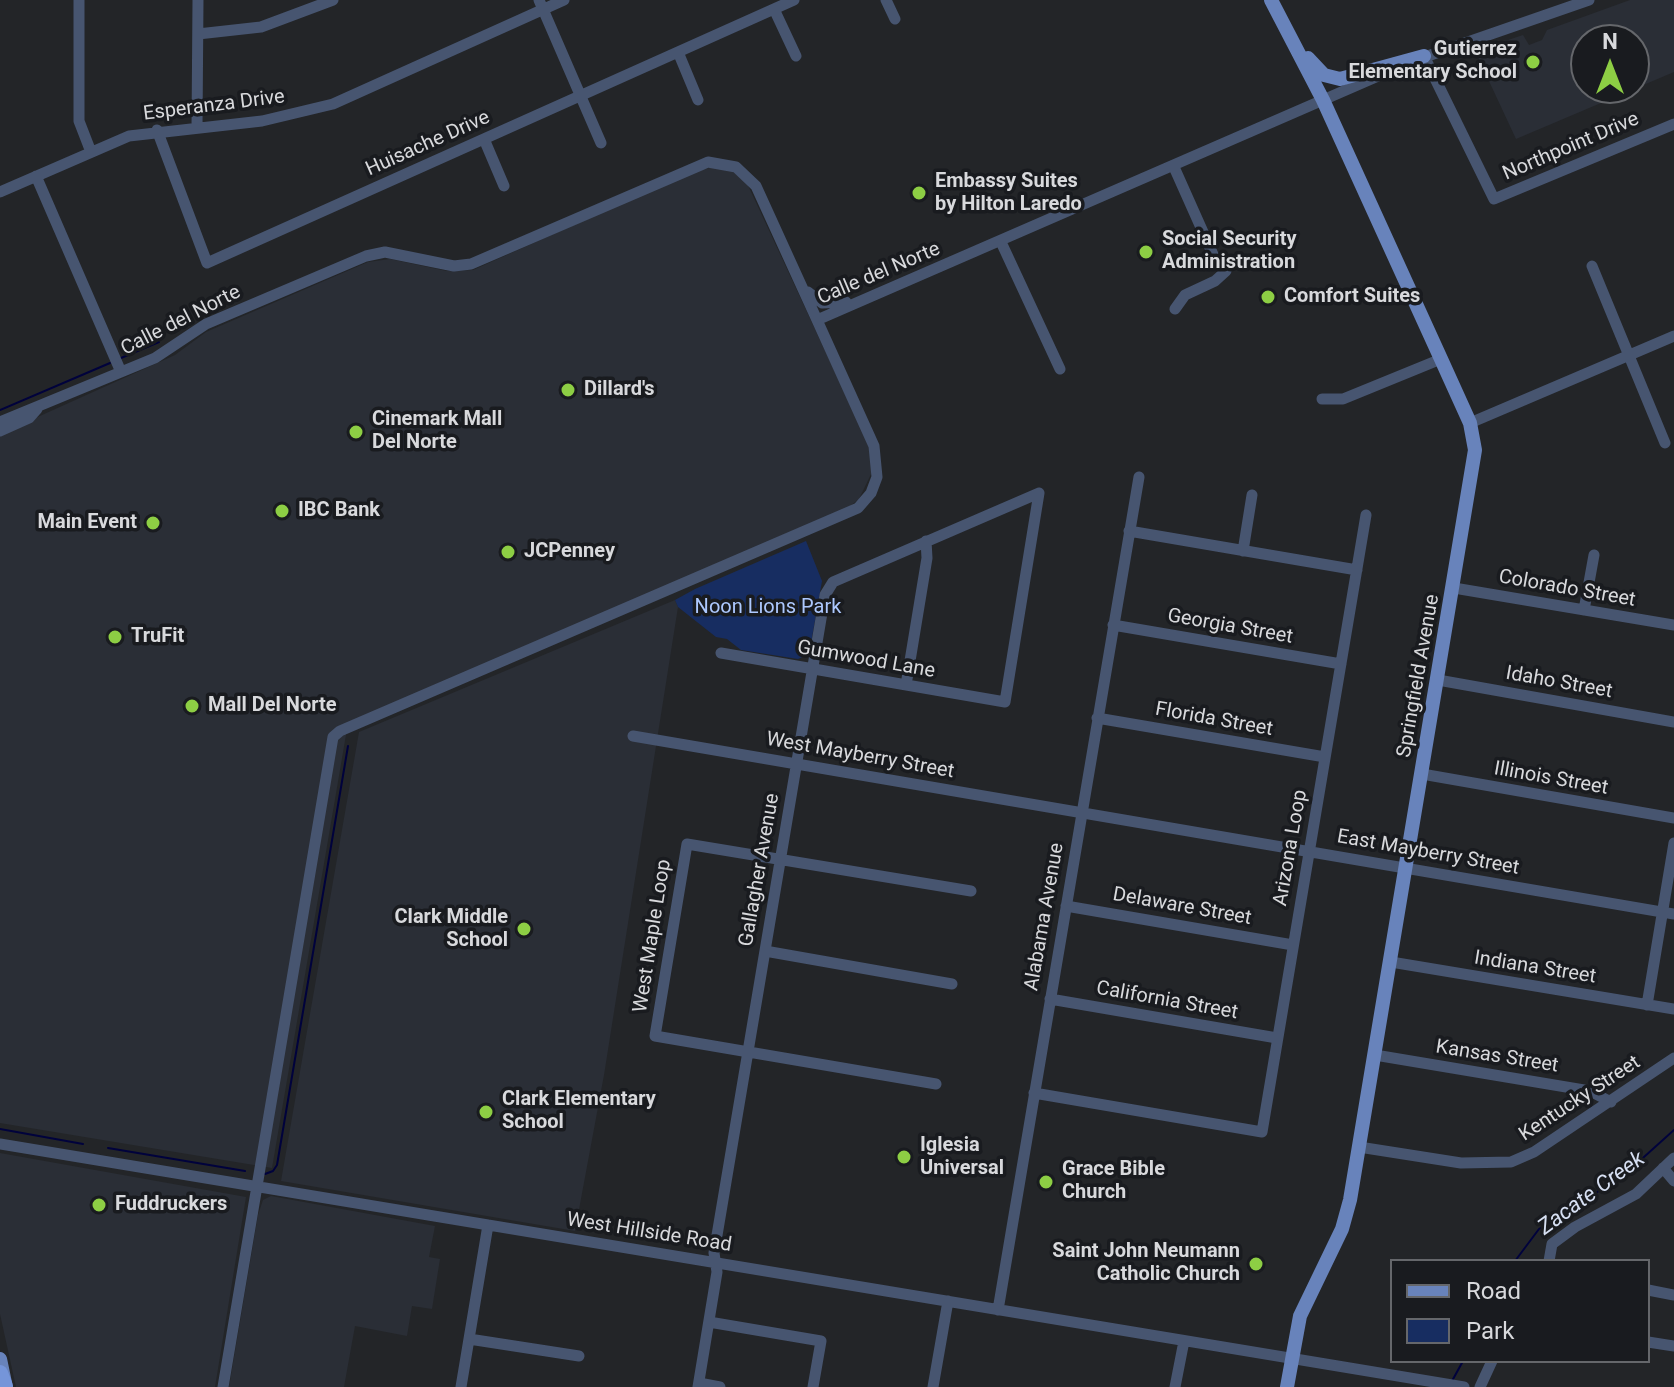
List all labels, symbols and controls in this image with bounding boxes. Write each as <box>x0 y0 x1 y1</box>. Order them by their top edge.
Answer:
north arrow <box>1570 24 1650 104</box>
text: N <box>1602 29 1618 54</box>
place label: Gutierrez Elementary School <box>1349 38 1517 85</box>
marker: Gutierrez Elementary School <box>1524 53 1542 71</box>
street label: Esperanza Drive <box>142 85 286 127</box>
street label: Huisache Drive <box>362 106 494 182</box>
street label: Northpoint Drive <box>1499 108 1643 186</box>
place label: Embassy Suites by Hilton Laredo <box>935 170 1082 217</box>
marker: Embassy Suites by Hilton Laredo <box>910 184 928 202</box>
place label: Social Security Administration <box>1162 228 1296 275</box>
street label: Calle del Norte <box>814 237 944 311</box>
marker: Social Security Administration <box>1137 243 1155 261</box>
street label: Calle del Norte <box>117 281 245 361</box>
place label: Comfort Suites <box>1284 285 1420 309</box>
marker: Comfort Suites <box>1259 288 1277 306</box>
place label: Dillard's <box>584 378 655 402</box>
marker: Dillard's <box>559 381 577 399</box>
place label: Cinemark Mall Del Norte <box>372 408 502 455</box>
marker: Cinemark Mall Del Norte <box>347 423 365 441</box>
place label: IBC Bank <box>298 499 380 523</box>
marker: IBC Bank <box>273 502 291 520</box>
place label: Main Event <box>38 511 137 535</box>
marker: Main Event <box>144 514 162 532</box>
place label: JCPenney <box>524 540 615 564</box>
marker: JCPenney <box>499 543 517 561</box>
street label: Colorado Street <box>1497 565 1637 613</box>
street label: Springfield Avenue <box>1393 593 1445 759</box>
park label: Noon Lions Park <box>695 596 841 620</box>
street label: Georgia Street <box>1165 604 1295 650</box>
place label: TruFit <box>131 625 184 649</box>
marker: TruFit <box>106 628 124 646</box>
street label: Gumwood Lane <box>795 636 937 684</box>
street label: Idaho Street <box>1504 662 1614 704</box>
place label: Mall Del Norte <box>208 694 337 718</box>
marker: Mall Del Norte <box>183 697 201 715</box>
street label: Florida Street <box>1153 698 1275 742</box>
street label: West Mayberry Street <box>764 728 956 784</box>
street label: Illinois Street <box>1492 757 1610 801</box>
street label: Arizona Loop <box>1269 788 1313 908</box>
street label: Gallagher Avenue <box>735 792 785 948</box>
street label: East Mayberry Street <box>1335 825 1521 881</box>
street label: Alabama Avenue <box>1020 841 1070 993</box>
street label: West Maple Loop <box>629 858 677 1014</box>
street label: Delaware Street <box>1111 883 1253 931</box>
place label: Clark Middle School <box>395 906 508 953</box>
marker: Clark Middle School <box>515 920 533 938</box>
street label: Indiana Street <box>1472 947 1598 989</box>
street label: California Street <box>1094 977 1240 1025</box>
street label: Kansas Street <box>1434 1035 1560 1079</box>
street label: Kentucky Street <box>1515 1051 1645 1147</box>
place label: Clark Elementary School <box>502 1088 656 1135</box>
marker: Clark Elementary School <box>477 1103 495 1121</box>
place label: Iglesia Universal <box>920 1134 1004 1181</box>
water label: Zacate Creek <box>1534 1147 1650 1241</box>
marker: Iglesia Universal <box>895 1148 913 1166</box>
place label: Grace Bible Church <box>1062 1158 1165 1205</box>
marker: Grace Bible Church <box>1037 1173 1055 1191</box>
place label: Fuddruckers <box>115 1193 227 1217</box>
marker: Fuddruckers <box>90 1196 108 1214</box>
street label: West Hillside Road <box>565 1208 733 1258</box>
place label: Saint John Neumann Catholic Church <box>1052 1240 1240 1287</box>
marker: Saint John Neumann Catholic Church <box>1247 1255 1265 1273</box>
legend <box>1390 1259 1650 1363</box>
text: Road <box>1466 1277 1521 1305</box>
text: Park <box>1466 1317 1514 1345</box>

